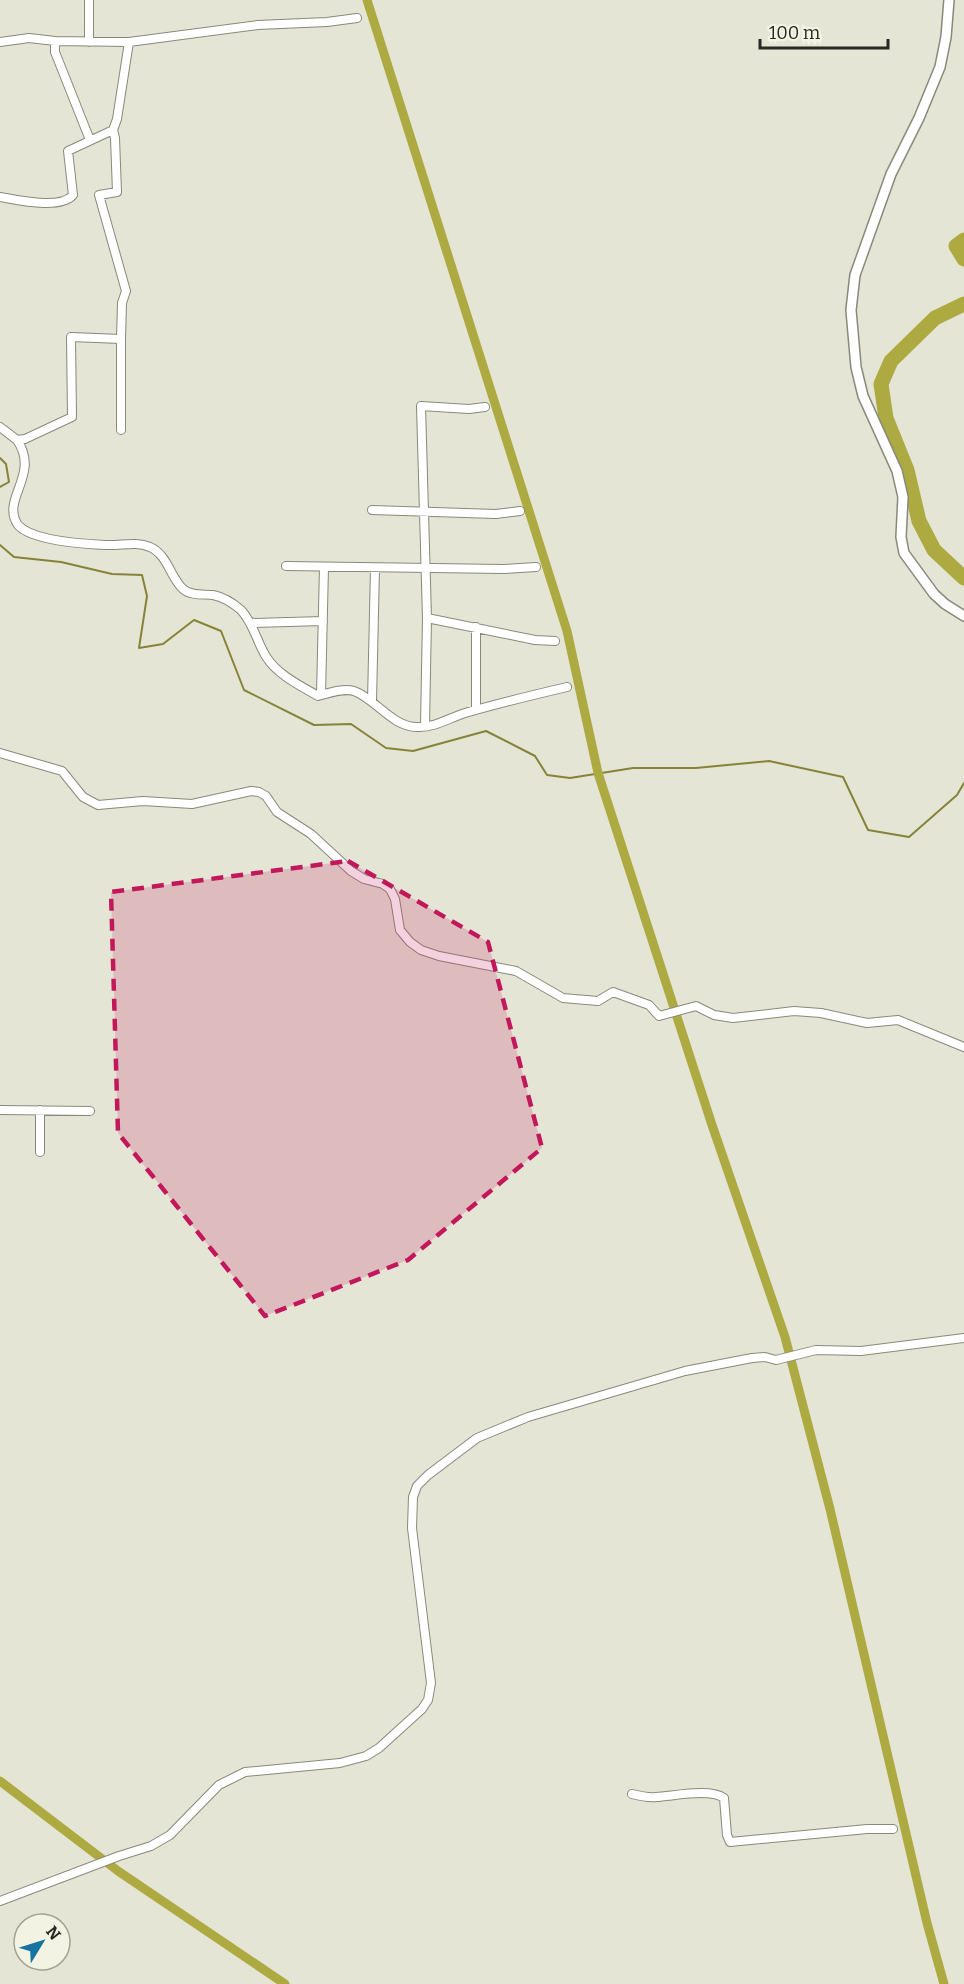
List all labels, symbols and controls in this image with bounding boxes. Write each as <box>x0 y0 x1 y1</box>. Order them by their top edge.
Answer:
scale bar <box>760 12 888 50</box>
text: 100 m <box>769 22 820 44</box>
north arrow <box>12 1912 72 1972</box>
text: N <box>42 1922 65 1944</box>

